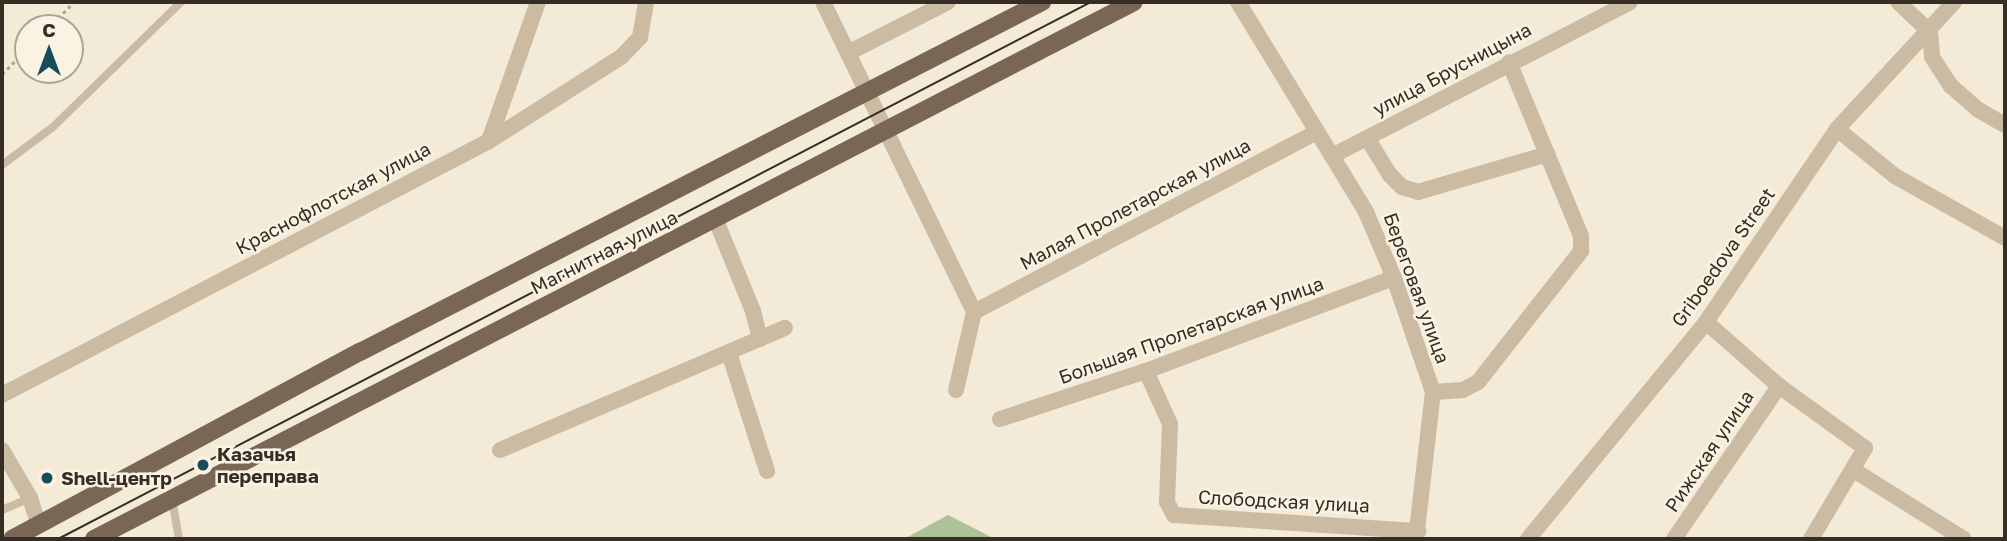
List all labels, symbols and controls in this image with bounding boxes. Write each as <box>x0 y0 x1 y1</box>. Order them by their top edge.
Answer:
north arrow <box>14 14 84 84</box>
text: С <box>42 18 56 41</box>
street label: улица Брусницына <box>1369 18 1535 120</box>
street label: Малая Пролетарская улица <box>1016 133 1254 275</box>
street label: Краснофлотская улица <box>232 137 434 259</box>
street label: Griboedova Street <box>1666 183 1780 331</box>
street label: Магнитная улица <box>527 205 681 299</box>
street label: Береговая улица <box>1379 209 1455 367</box>
street label: Большая Пролетарская улица <box>1055 271 1327 389</box>
street label: Рижская улица <box>1660 386 1758 516</box>
place label: Казачья переправа <box>217 443 319 487</box>
marker: Казачья переправа <box>195 457 211 473</box>
place label: Shell-центр <box>61 467 172 489</box>
marker: Shell-центр <box>39 470 55 486</box>
street label: Слободская улица <box>1198 485 1370 517</box>

